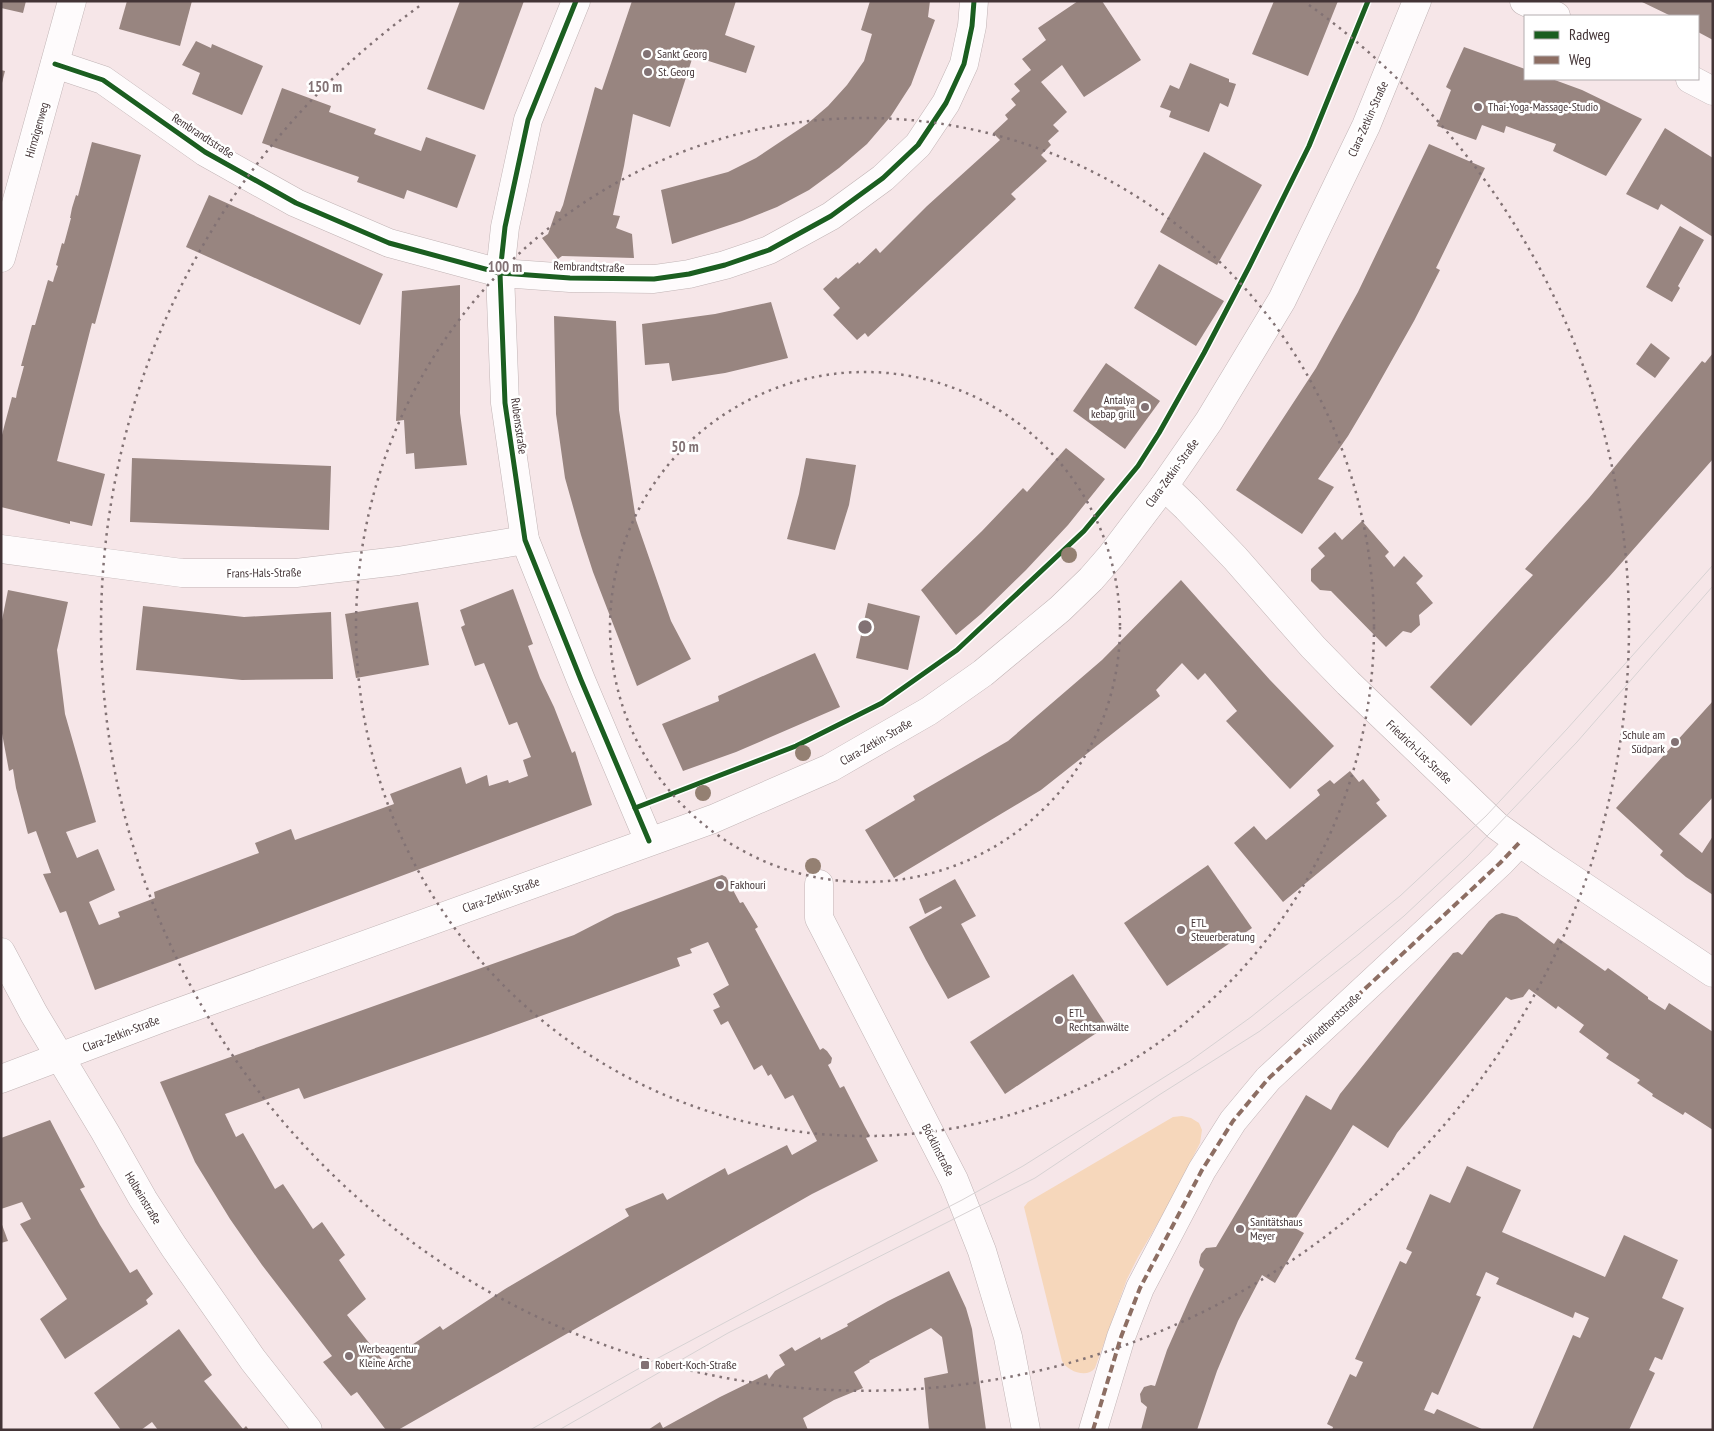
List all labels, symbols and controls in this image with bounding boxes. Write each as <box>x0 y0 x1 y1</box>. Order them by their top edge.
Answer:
legend <box>1524 15 1699 80</box>
text: Radweg <box>1569 25 1610 44</box>
place label: Sankt Georg <box>657 46 707 61</box>
marker: Sankt Georg <box>641 48 653 60</box>
text: Weg <box>1569 50 1591 69</box>
place label: St. Georg <box>658 64 695 79</box>
marker: St. Georg <box>642 66 654 78</box>
text: 150 m <box>308 77 342 96</box>
street label: Clara-Zetkin-Straße <box>1344 79 1391 159</box>
place label: Thai-Yoga-Massage-Studio <box>1488 99 1598 114</box>
street label: Hirnzigenweg <box>21 100 52 159</box>
marker: Thai-Yoga-Massage-Studio <box>1472 101 1484 113</box>
street label: Rembrandtstraße <box>169 110 237 161</box>
text: 100 m <box>488 257 522 276</box>
street label: Rembrandtstraße <box>553 258 625 275</box>
place label: Antalya kebap grill <box>1091 392 1135 421</box>
street label: Rubensstraße <box>508 397 531 455</box>
marker: Antalya kebap grill <box>1139 401 1151 413</box>
street label: Clara-Zetkin-Straße <box>1142 435 1202 510</box>
text: 50 m <box>671 437 699 456</box>
street label: Frans-Hals-Straße <box>226 564 302 581</box>
centre of rings <box>856 618 874 636</box>
street label: Clara-Zetkin-Straße <box>837 715 915 768</box>
street label: Friedrich-List-Straße <box>1383 717 1455 787</box>
place label: Schule am Südpark <box>1622 727 1665 756</box>
marker: Schule am Südpark <box>1669 736 1681 748</box>
street label: Clara-Zetkin-Straße <box>460 874 542 915</box>
place label: Fakhouri <box>730 877 766 892</box>
marker: Fakhouri <box>714 879 726 891</box>
place label: ETL Steuerberatung <box>1191 915 1255 944</box>
marker: ETL Steuerberatung <box>1175 924 1187 936</box>
street label: Windthorststraße <box>1301 989 1364 1049</box>
place label: ETL Rechtsanwälte <box>1069 1005 1129 1034</box>
street label: Clara-Zetkin-Straße <box>80 1012 161 1055</box>
marker: ETL Rechtsanwälte <box>1053 1014 1065 1026</box>
street label: Böcklinstraße <box>919 1121 958 1178</box>
street label: Holbeinstraße <box>122 1169 165 1227</box>
place label: Sanitätshaus Meyer <box>1250 1214 1303 1243</box>
marker: Sanitätshaus Meyer <box>1234 1223 1246 1235</box>
place label: Werbeagentur Kleine Arche <box>359 1341 418 1370</box>
marker: Werbeagentur Kleine Arche <box>343 1350 355 1362</box>
place label: Robert-Koch-Straße <box>655 1357 737 1372</box>
marker: Robert-Koch-Straße <box>639 1359 651 1371</box>

